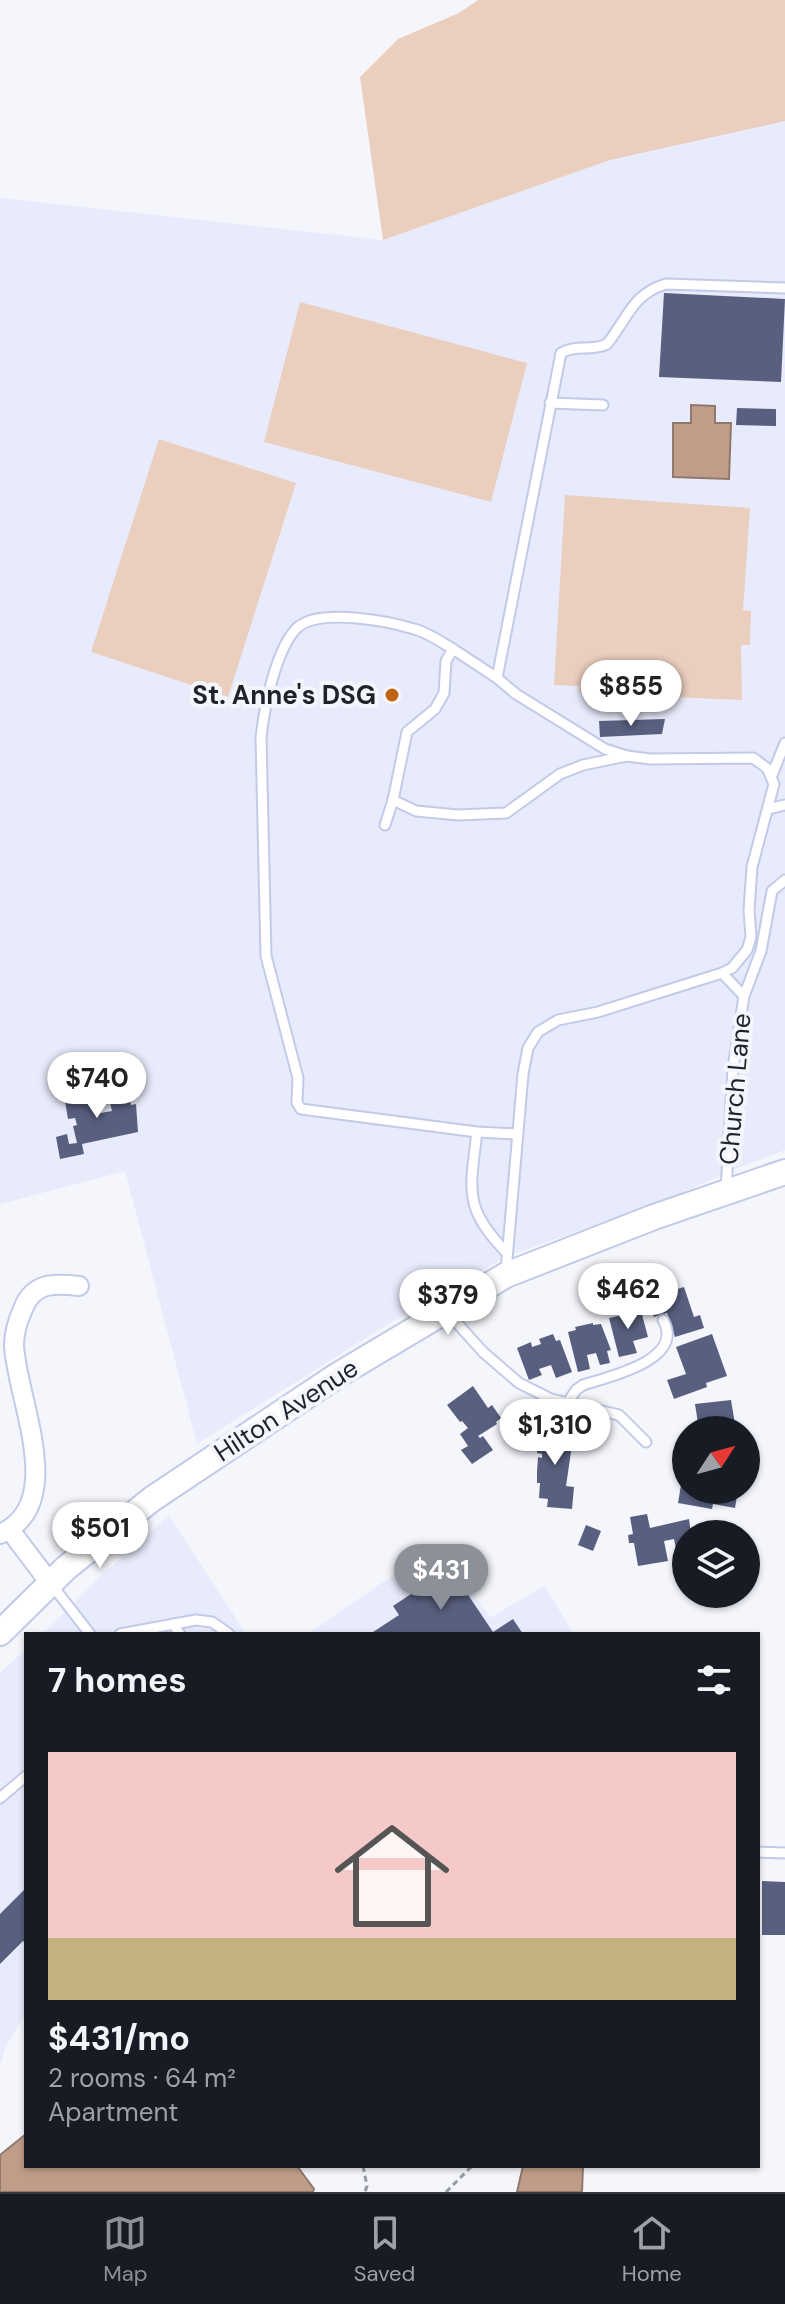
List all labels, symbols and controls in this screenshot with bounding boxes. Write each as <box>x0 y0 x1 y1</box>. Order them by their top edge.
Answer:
pin: $855 <box>584 660 678 728</box>
text: $855 <box>599 669 663 703</box>
place label: St. Anne's DSG <box>192 678 376 712</box>
marker: St. Anne's DSG <box>383 686 401 704</box>
street label: Church Lane <box>711 1012 759 1166</box>
pin: $740 <box>50 1052 144 1120</box>
text: $740 <box>65 1061 129 1095</box>
pin: $462 <box>581 1263 675 1331</box>
pin: $379 <box>401 1269 495 1337</box>
text: $462 <box>596 1272 660 1306</box>
text: $379 <box>417 1278 479 1312</box>
street label: Hilton Avenue <box>207 1351 365 1469</box>
pin: $1,310 <box>490 1399 620 1467</box>
text: $1,310 <box>518 1408 592 1442</box>
north arrow <box>672 1416 760 1504</box>
map controls <box>672 1416 760 1608</box>
pin: $501 <box>53 1502 147 1570</box>
text: $501 <box>70 1511 130 1545</box>
button: layers <box>672 1520 760 1608</box>
pin: $431 <box>394 1544 488 1612</box>
text: $431 <box>412 1553 470 1587</box>
text: 7 homes <box>48 1658 187 1703</box>
icon: filters <box>692 1658 736 1702</box>
icon: home <box>320 1804 464 1948</box>
text: $431/mo <box>48 2016 190 2061</box>
text: 2 rooms · 64 m² <box>48 2061 236 2095</box>
text: Apartment <box>48 2095 179 2129</box>
tab: Map <box>103 2211 147 2288</box>
tab: Saved <box>354 2211 415 2288</box>
tab: Home <box>622 2211 682 2288</box>

